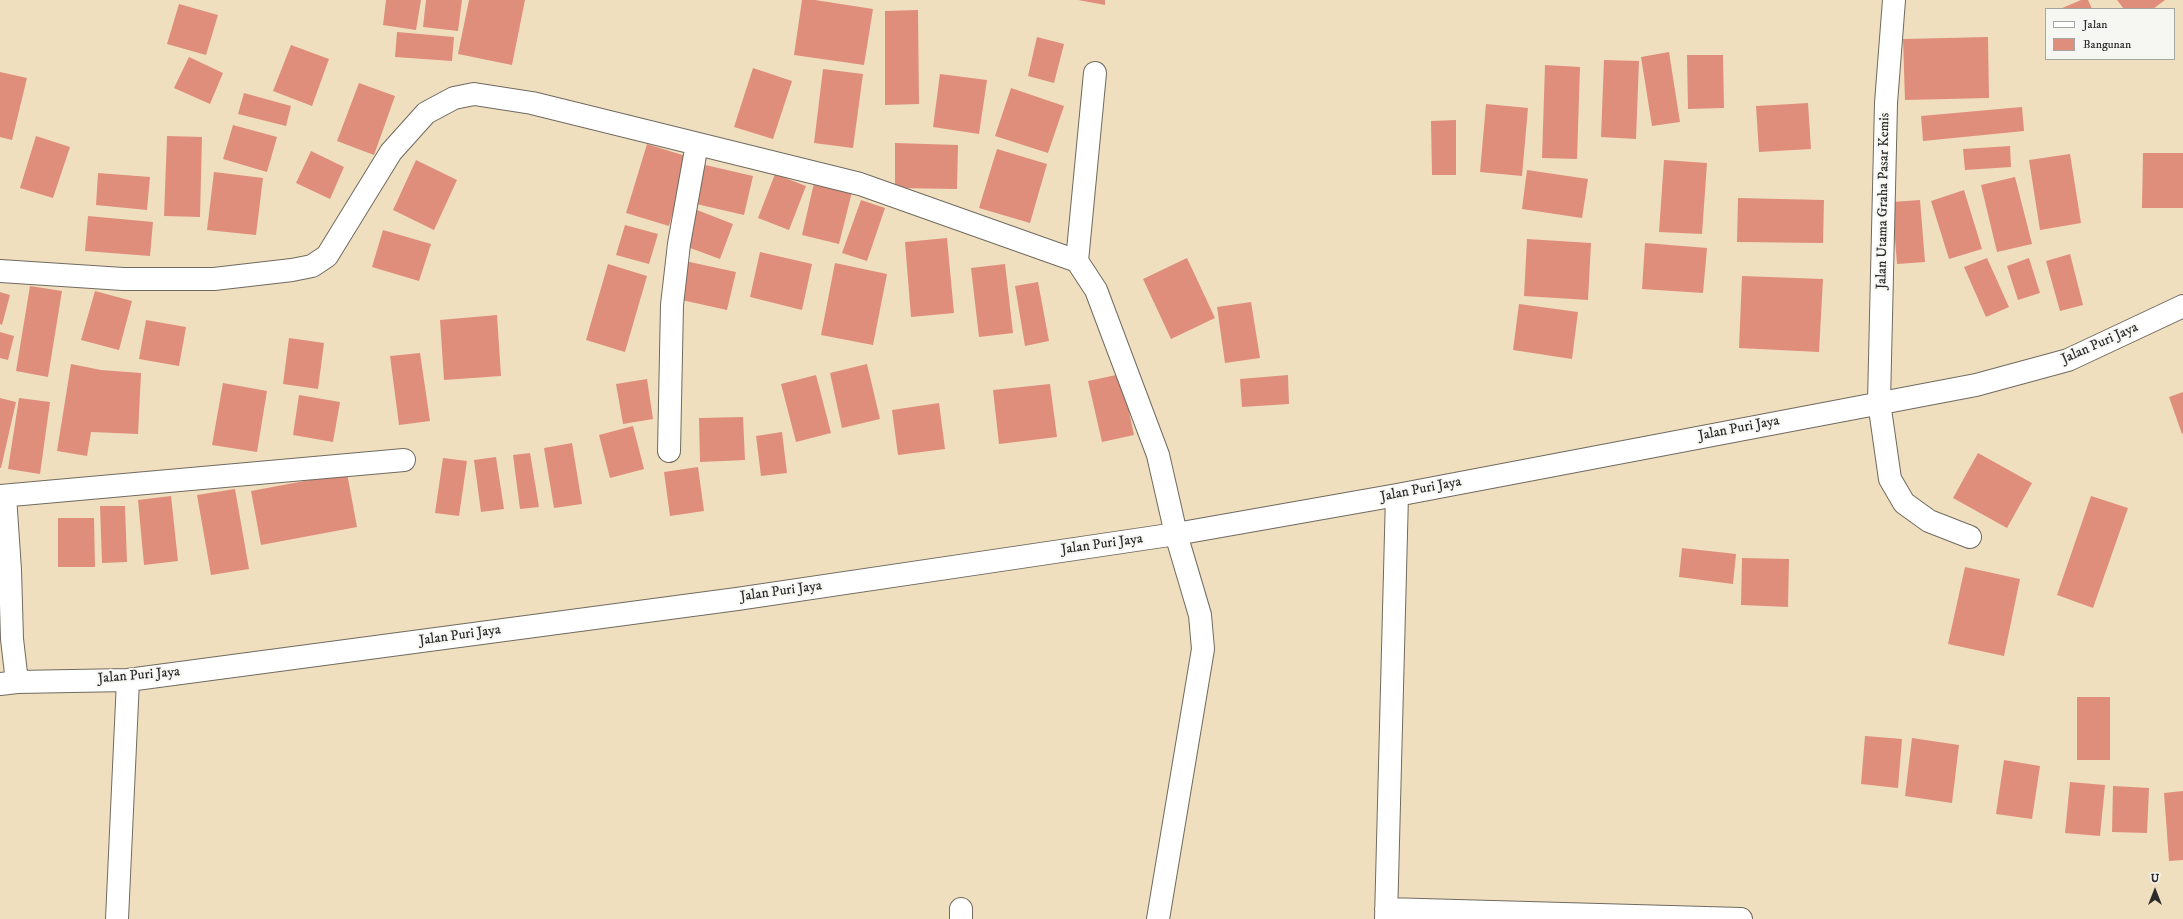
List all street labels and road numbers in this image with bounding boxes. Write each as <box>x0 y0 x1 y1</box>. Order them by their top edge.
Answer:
street label: Jalan Utama Graha Pasar Kemis <box>1874 113 1894 289</box>
street label: Jalan Puri Jaya <box>2059 320 2141 368</box>
street label: Jalan Puri Jaya <box>1697 413 1781 445</box>
street label: Jalan Puri Jaya <box>1379 474 1463 506</box>
street label: Jalan Puri Jaya <box>1060 531 1144 559</box>
street label: Jalan Puri Jaya <box>739 578 823 606</box>
street label: Jalan Puri Jaya <box>418 622 502 650</box>
street label: Jalan Puri Jaya <box>97 664 181 688</box>

